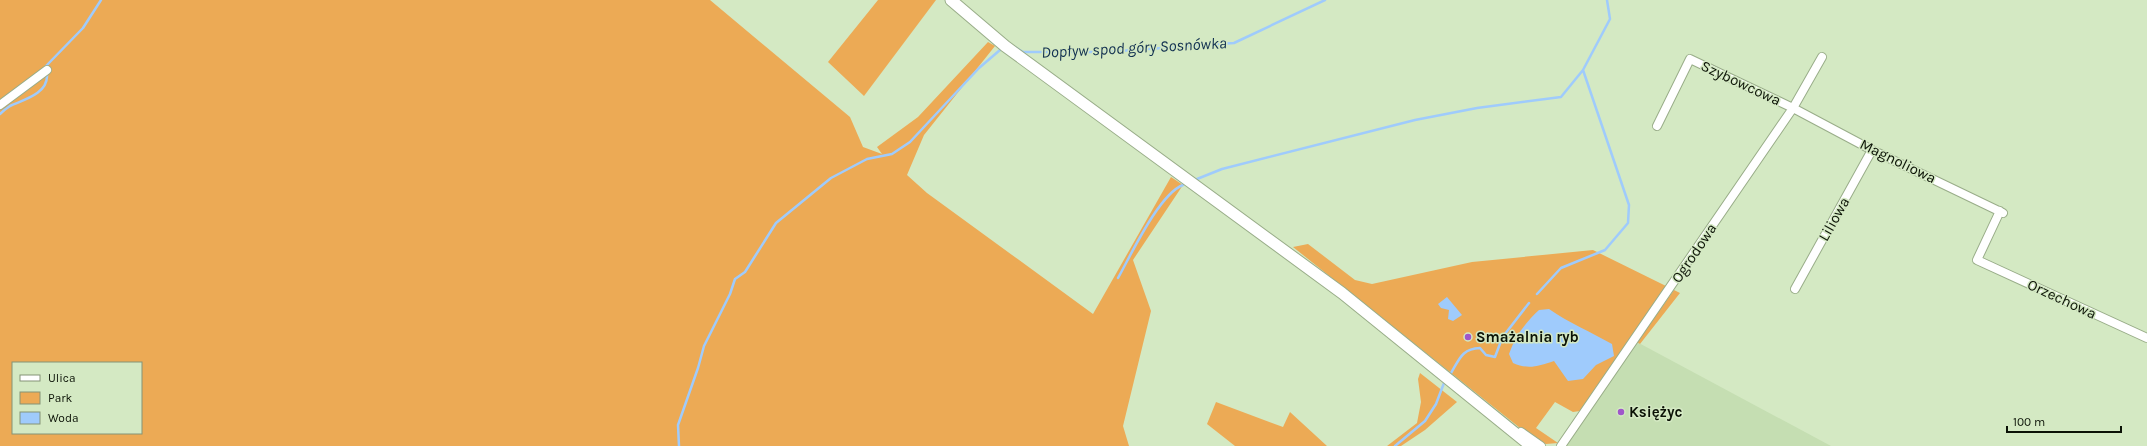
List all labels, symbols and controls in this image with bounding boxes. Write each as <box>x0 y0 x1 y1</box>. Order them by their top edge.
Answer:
water label: Dopływ spod góry Sosnówka <box>1041 33 1227 62</box>
street label: Szybowcowa <box>1698 57 1784 109</box>
street label: Magnoliowa <box>1857 135 1939 187</box>
street label: Liliowa <box>1815 194 1853 244</box>
street label: Ogrodowa <box>1668 220 1720 286</box>
street label: Orzechowa <box>2025 275 2099 323</box>
place label: Smażalnia ryb <box>1476 328 1579 346</box>
marker: Smażalnia ryb <box>1463 332 1473 342</box>
legend <box>12 362 142 434</box>
text: Ulica <box>48 371 76 385</box>
text: Park <box>48 391 73 405</box>
place label: Księżyc <box>1629 403 1683 421</box>
marker: Księżyc <box>1616 407 1626 417</box>
scale bar <box>2007 408 2121 434</box>
text: Woda <box>48 411 79 425</box>
text: 100 m <box>2013 415 2045 429</box>

